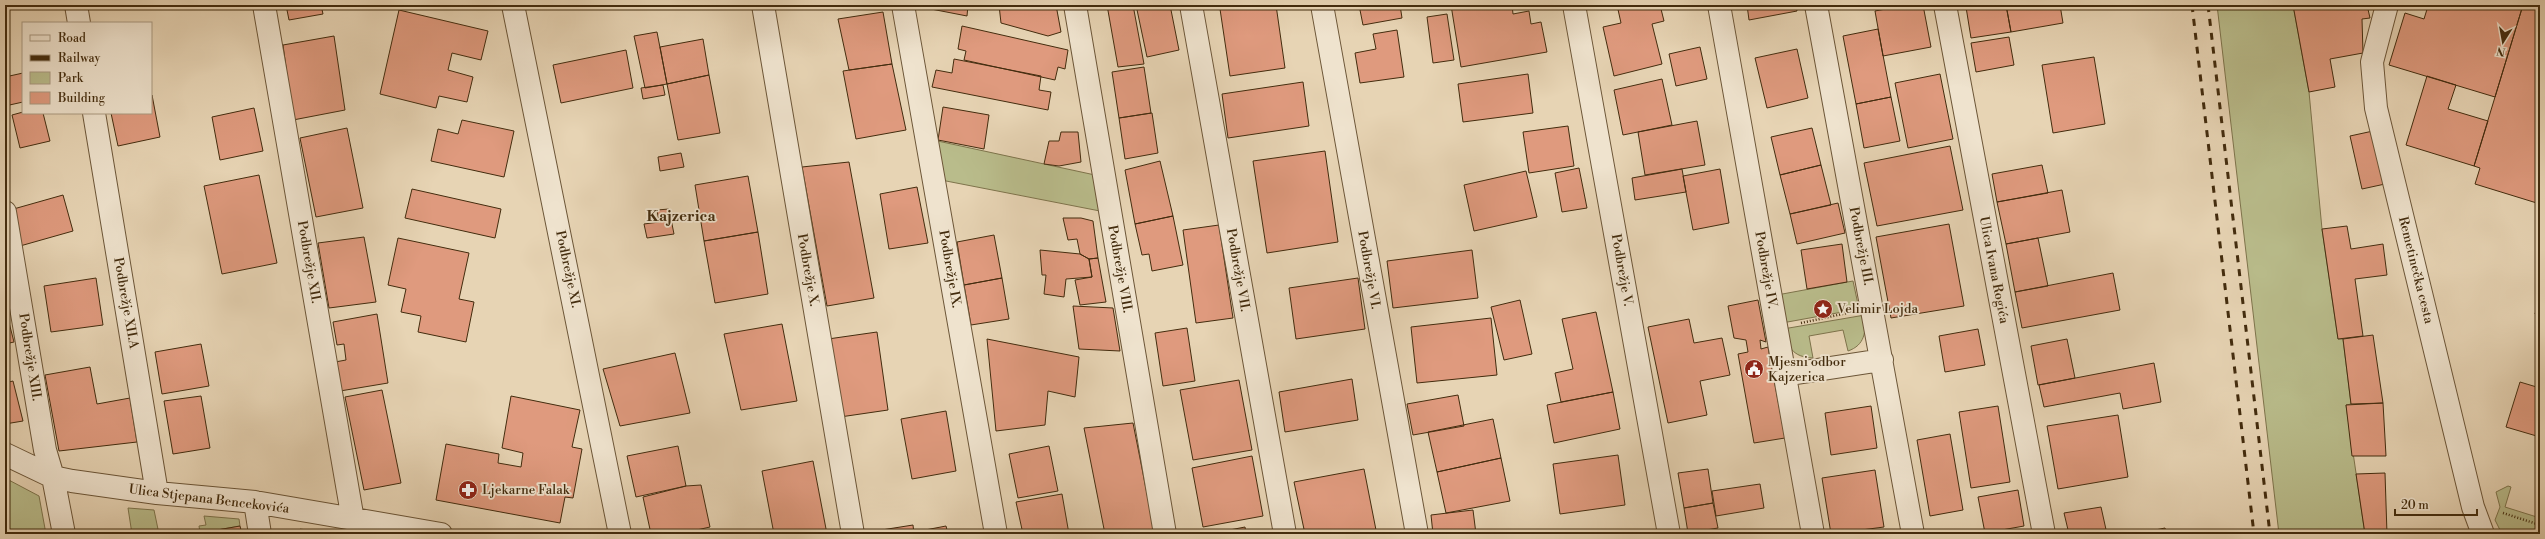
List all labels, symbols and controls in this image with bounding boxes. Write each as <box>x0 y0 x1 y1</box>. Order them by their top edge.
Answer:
legend <box>22 22 152 114</box>
north arrow <box>2483 22 2523 62</box>
text: Road <box>58 31 86 46</box>
text: N <box>2495 43 2507 59</box>
text: Railway <box>58 51 100 66</box>
text: Park <box>58 71 84 86</box>
text: Building <box>57 91 106 106</box>
street label: Podbrežje III. <box>1846 205 1876 287</box>
district label: Kajzerica <box>646 207 716 226</box>
street label: Ulica Ivana Rogića <box>1976 215 2012 325</box>
street label: Remetinečka cesta <box>2395 215 2437 326</box>
street label: Podbrežje XII. <box>294 219 324 305</box>
street label: Podbrežje VIII. <box>1104 224 1136 314</box>
street label: Podbrežje VII. <box>1223 227 1253 313</box>
street label: Podbrežje XI. <box>552 229 584 309</box>
street label: Podbrežje IX. <box>935 229 965 309</box>
street label: Podbrežje VI. <box>1354 230 1384 310</box>
street label: Podbrežje IV. <box>1751 230 1781 310</box>
street label: Podbrežje X. <box>794 232 822 308</box>
street label: Podbrežje V. <box>1608 233 1636 307</box>
street label: Podbrežje XII.A <box>110 256 142 351</box>
place icon: Velimir Lojda <box>1812 298 1834 320</box>
place label: Velimir Lojda <box>1836 301 1918 317</box>
street label: Podbrežje XIII. <box>15 312 45 402</box>
place label: Mjesni odbor Kajzerica <box>1768 354 1846 385</box>
public building icon: Mjesni odbor Kajzerica <box>1743 358 1765 380</box>
pharmacy icon: Ljekarne Falak <box>457 479 479 501</box>
street label: Ulica Stjepana Bencekovića <box>128 481 291 517</box>
place label: Ljekarne Falak <box>482 482 571 498</box>
scale bar <box>2395 491 2477 517</box>
text: 20 m <box>2401 498 2429 513</box>

